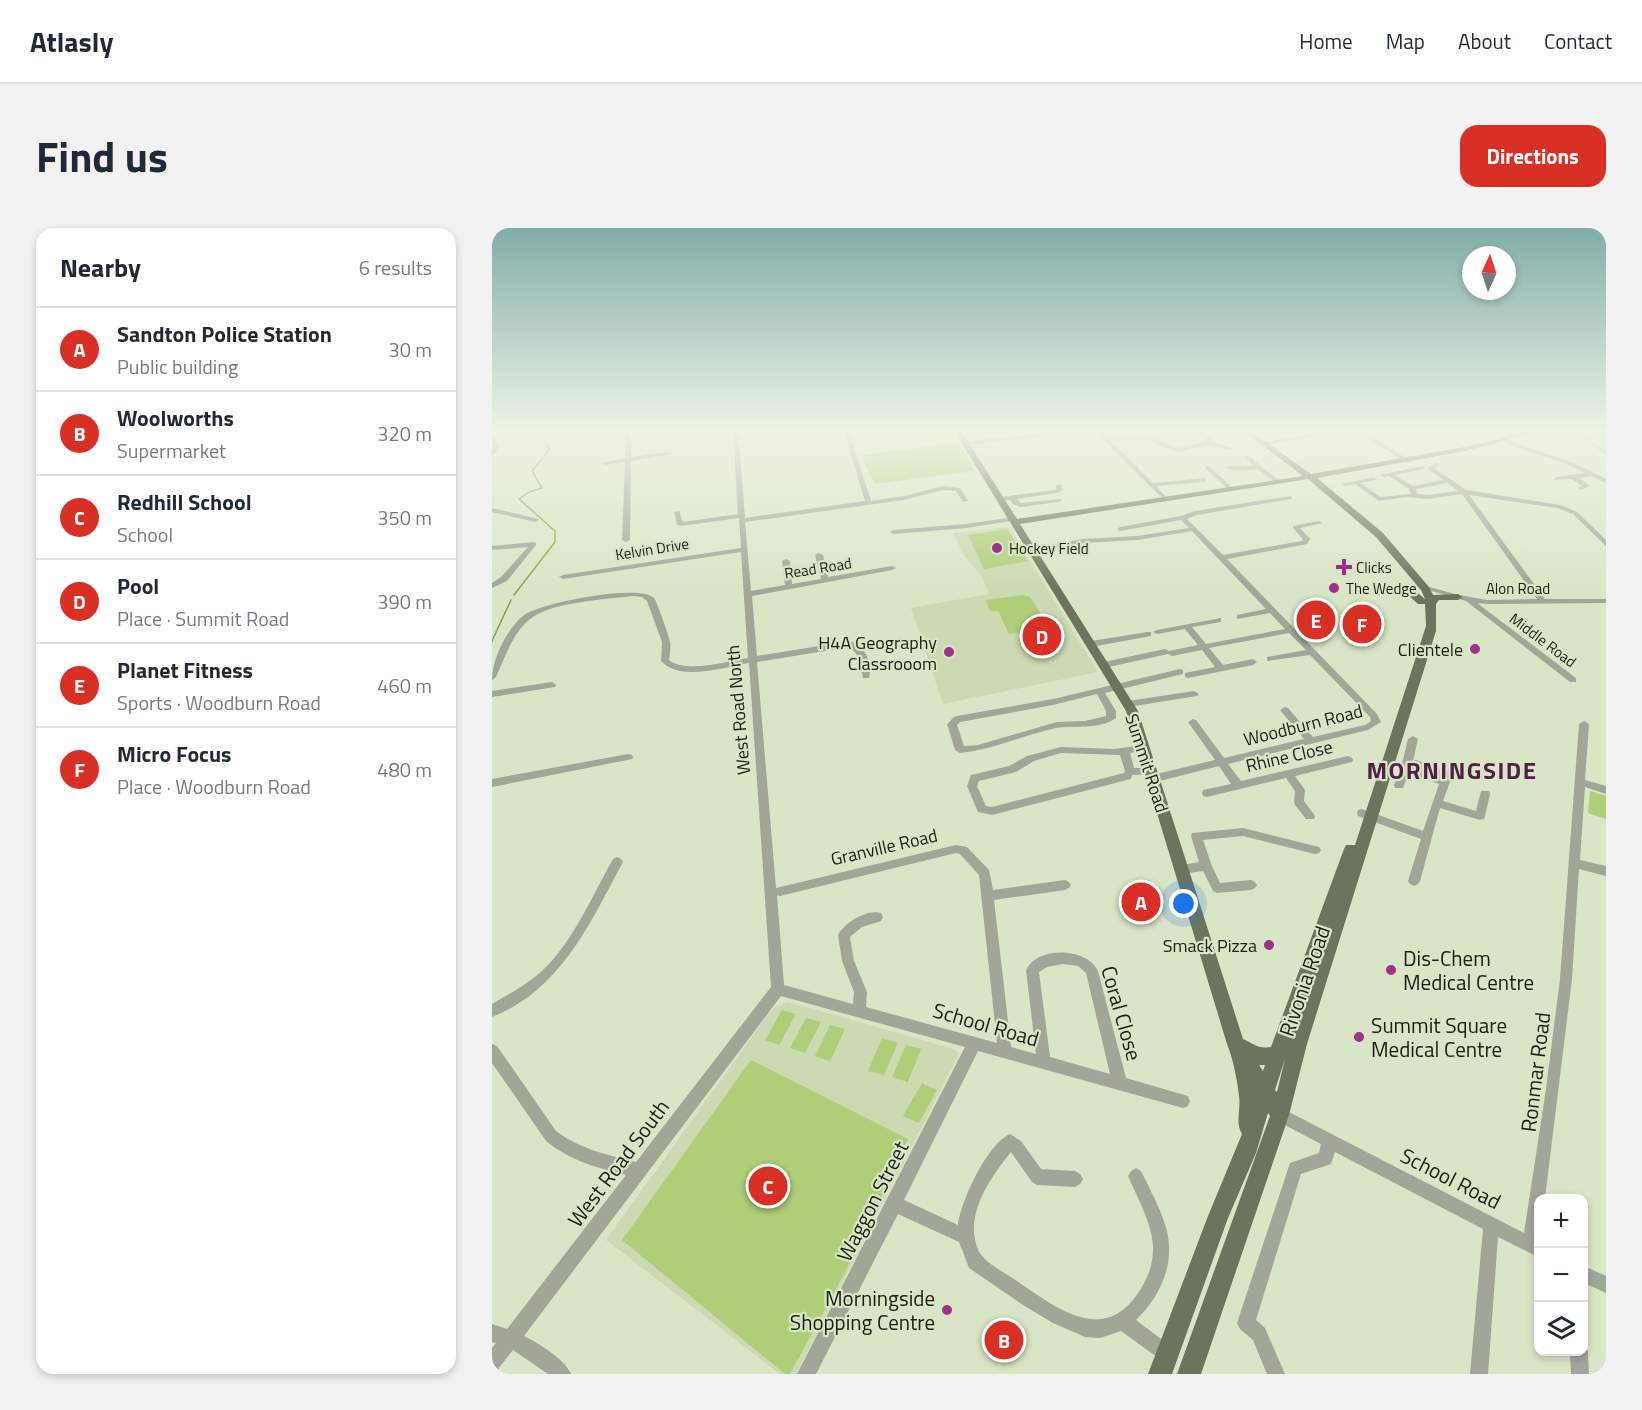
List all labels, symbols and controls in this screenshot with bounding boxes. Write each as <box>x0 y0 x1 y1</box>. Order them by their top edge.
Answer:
text: Atlasly <box>30 20 113 63</box>
text: Home <box>1299 25 1353 57</box>
text: Map <box>1386 25 1425 57</box>
text: About <box>1458 25 1511 57</box>
text: Contact <box>1544 25 1612 57</box>
text: Find us <box>36 124 168 188</box>
button: Directions <box>1460 125 1606 187</box>
north arrow <box>1462 246 1516 300</box>
text: Nearby <box>60 248 141 287</box>
text: 6 results <box>359 252 432 283</box>
text: Sandton Police Station <box>117 317 332 351</box>
text: A <box>73 334 86 365</box>
text: 30 m <box>388 334 432 365</box>
text: Public building <box>117 351 238 382</box>
text: Woolworths <box>117 401 234 435</box>
text: B <box>73 418 86 449</box>
text: 320 m <box>377 418 432 449</box>
text: Supermarket <box>117 435 226 466</box>
text: Redhill School <box>117 485 252 519</box>
text: C <box>74 502 85 533</box>
text: 350 m <box>377 502 432 533</box>
text: School <box>117 519 173 550</box>
street label: Kelvin Drive <box>614 532 690 566</box>
place label: Hockey Field <box>1009 537 1089 560</box>
marker: Hockey Field <box>990 541 1004 555</box>
street label: Read Road <box>783 551 853 585</box>
place label: Clicks <box>1356 556 1392 579</box>
marker: Clicks <box>1337 560 1351 574</box>
text: Pool <box>117 569 159 603</box>
place label: The Wedge <box>1346 577 1417 600</box>
street label: Alon Road <box>1486 577 1550 600</box>
marker: The Wedge <box>1327 581 1341 595</box>
text: D <box>73 586 86 617</box>
text: 390 m <box>377 586 432 617</box>
pin: E <box>1296 598 1336 642</box>
pin: F <box>1342 602 1382 646</box>
text: Place · Summit Road <box>117 603 289 634</box>
street label: Middle Road <box>1505 607 1581 673</box>
pin: D <box>1022 614 1062 658</box>
place label: H4A Geography Classrooom <box>818 629 937 677</box>
place label: Clientele <box>1398 636 1463 663</box>
marker: Clientele <box>1468 642 1482 656</box>
street label: West Road North <box>719 644 757 776</box>
marker: H4A Geography Classrooom <box>942 645 956 659</box>
text: Planet Fitness <box>117 653 253 687</box>
text: E <box>74 670 85 701</box>
text: 460 m <box>377 670 432 701</box>
text: Sports · Woodburn Road <box>117 687 321 718</box>
street label: Woodburn Road <box>1241 697 1365 753</box>
street label: Summit Road <box>1118 710 1176 816</box>
street label: Rhine Close <box>1243 733 1335 779</box>
text: Micro Focus <box>117 737 231 771</box>
district label: MORNINGSIDE <box>1367 752 1537 788</box>
text: F <box>74 754 85 785</box>
text: 480 m <box>377 754 432 785</box>
text: Place · Woodburn Road <box>117 771 311 802</box>
street label: Granville Road <box>828 822 940 872</box>
pin: A <box>1122 880 1160 924</box>
your location <box>1169 889 1198 918</box>
street label: Rivonia Road <box>1270 921 1338 1041</box>
place label: Smack Pizza <box>1163 932 1257 959</box>
marker: Smack Pizza <box>1262 938 1276 952</box>
place label: Dis-Chem Medical Centre <box>1403 942 1534 998</box>
street label: Coral Close <box>1093 962 1151 1064</box>
marker: Dis-Chem Medical Centre <box>1384 963 1398 977</box>
street label: School Road <box>929 994 1043 1054</box>
place label: Summit Square Medical Centre <box>1371 1009 1507 1065</box>
street label: Ronmar Road <box>1512 1010 1558 1134</box>
marker: Summit Square Medical Centre <box>1352 1030 1366 1044</box>
street label: West Road South <box>559 1092 677 1234</box>
street label: Waggon Street <box>828 1135 916 1267</box>
street label: School Road <box>1395 1139 1507 1217</box>
pin: C <box>748 1164 788 1208</box>
map controls <box>1534 1194 1588 1356</box>
button: + <box>1534 1194 1588 1248</box>
button: − <box>1534 1248 1588 1302</box>
place label: Morningside Shopping Centre <box>790 1282 935 1338</box>
button: layers <box>1534 1302 1588 1356</box>
marker: Morningside Shopping Centre <box>940 1303 954 1317</box>
pin: B <box>984 1318 1024 1362</box>

